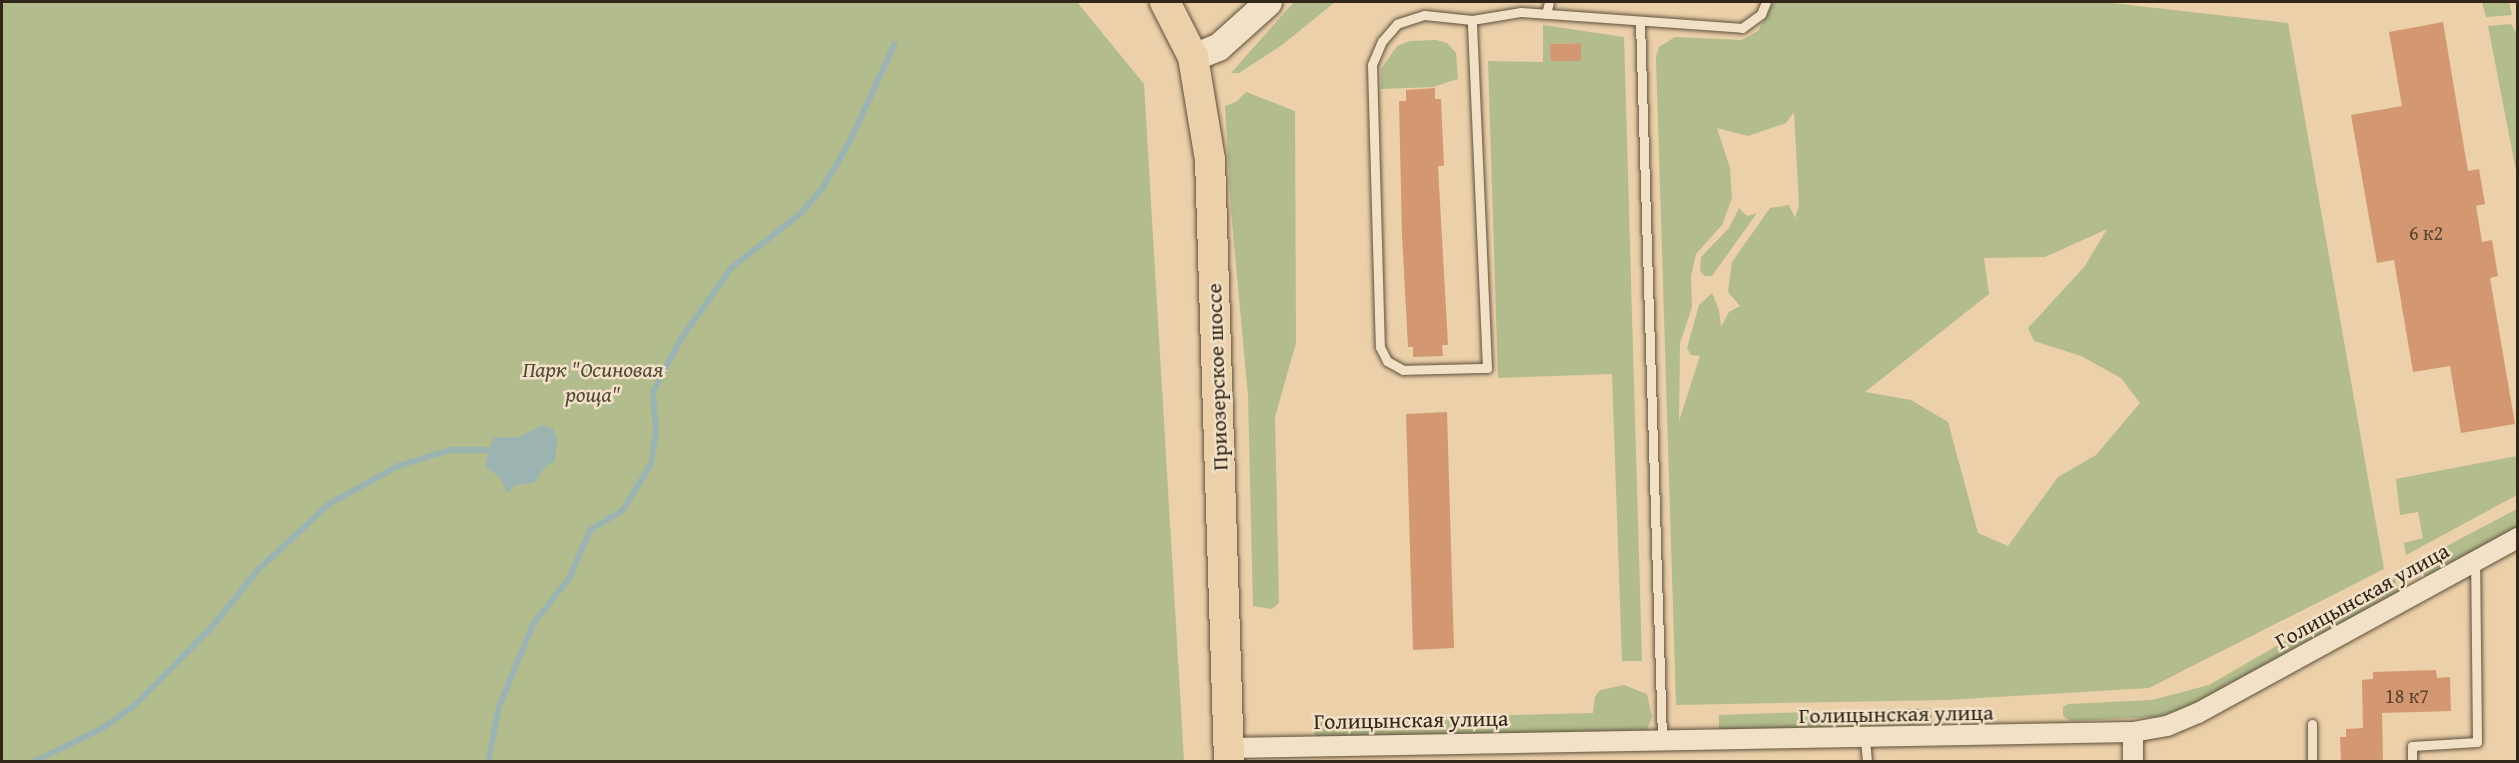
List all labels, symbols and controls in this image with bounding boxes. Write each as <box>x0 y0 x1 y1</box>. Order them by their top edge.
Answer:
house number: 6 к2 <box>2409 220 2443 244</box>
street label: Приозерское шоссе <box>1201 283 1233 471</box>
park label: Парк "Осиновая роща" <box>523 356 663 408</box>
street label: Голицынская улица <box>2270 537 2454 655</box>
house number: 18 к7 <box>2385 683 2429 707</box>
street label: Голицынская улица <box>1798 699 1994 729</box>
street label: Голицынская улица <box>1313 705 1509 735</box>

